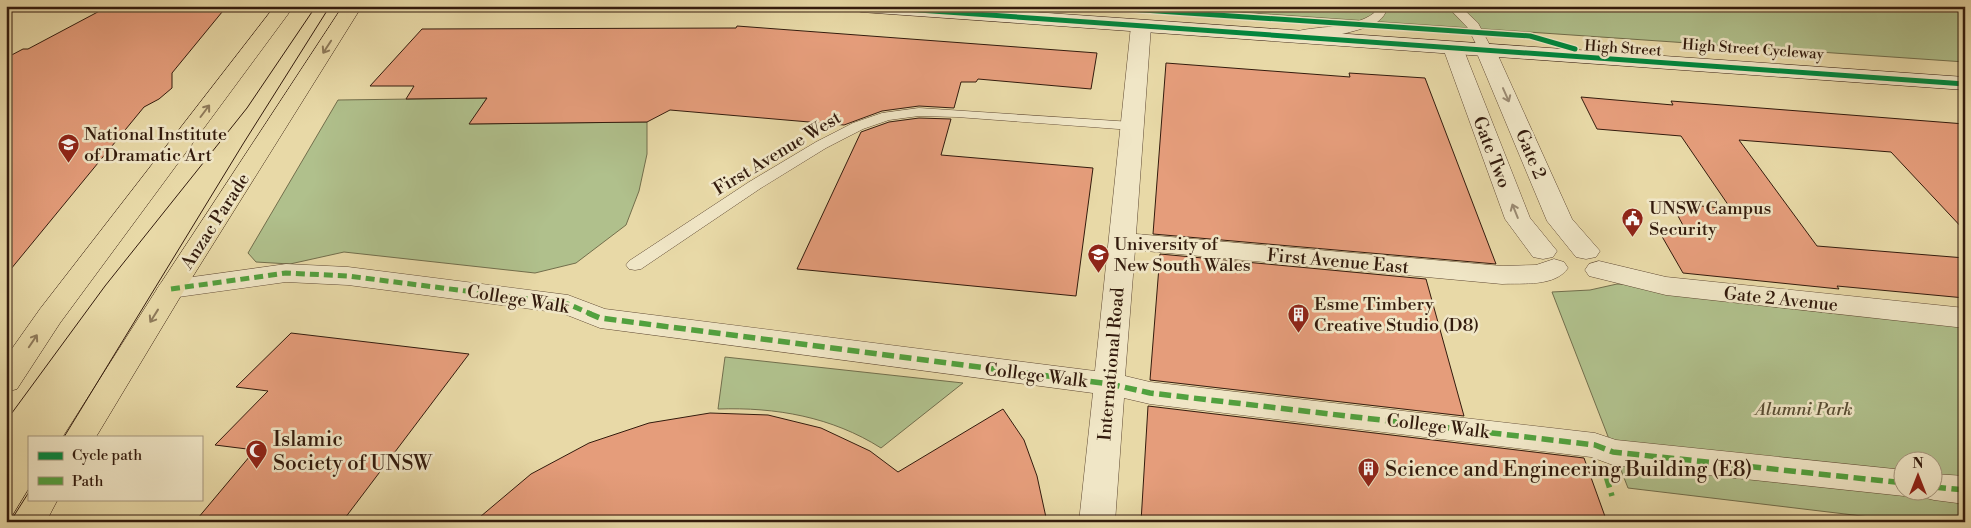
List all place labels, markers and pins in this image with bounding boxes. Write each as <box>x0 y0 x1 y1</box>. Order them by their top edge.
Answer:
place label: National Institute of Dramatic Art <box>84 123 227 167</box>
school or university icon: National Institute of Dramatic Art <box>56 132 80 163</box>
place label: UNSW Campus Security <box>1649 197 1771 241</box>
public building icon: UNSW Campus Security <box>1621 206 1645 237</box>
place label: University of New South Wales <box>1114 233 1251 277</box>
school or university icon: University of New South Wales <box>1086 242 1110 273</box>
place label: Esme Timbery Creative Studio (D8) <box>1314 293 1479 337</box>
building icon: Esme Timbery Creative Studio (D8) <box>1286 302 1310 333</box>
place label: Islamic Society of UNSW <box>273 427 433 477</box>
mosque icon: Islamic Society of UNSW <box>245 439 269 470</box>
building icon: Science and Engineering Building (E8) <box>1357 457 1381 488</box>
place label: Science and Engineering Building (E8) <box>1385 457 1752 483</box>

